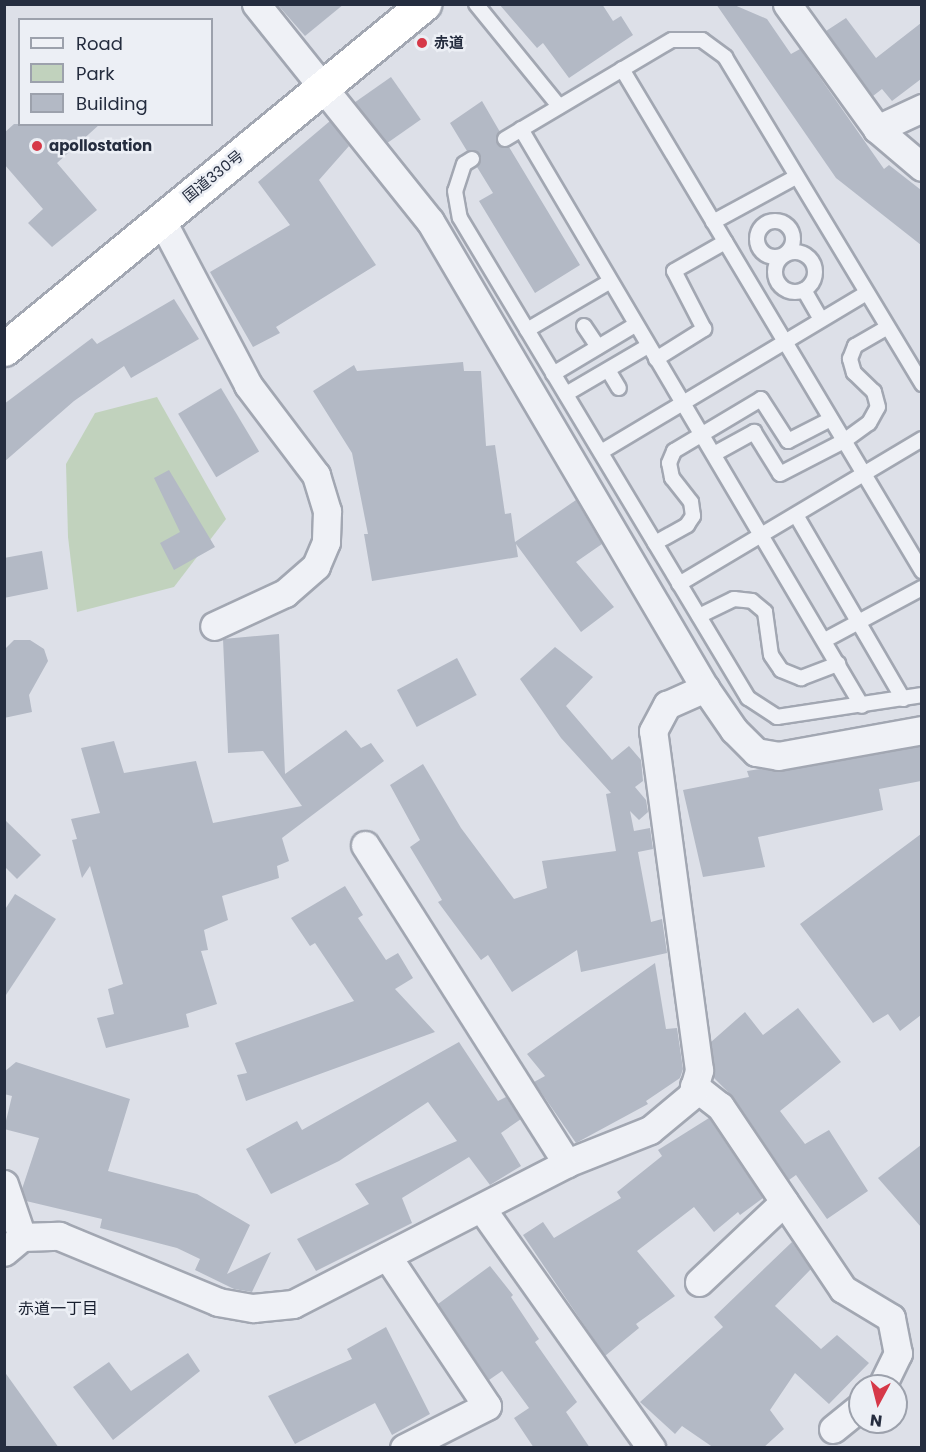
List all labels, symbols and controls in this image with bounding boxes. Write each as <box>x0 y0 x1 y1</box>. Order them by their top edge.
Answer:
legend <box>18 18 213 126</box>
text: Road <box>76 31 123 56</box>
place label: 赤道 <box>434 34 464 52</box>
marker: 赤道 <box>415 36 429 50</box>
text: Park <box>76 61 115 86</box>
text: Building <box>76 91 148 116</box>
place label: apollostation <box>49 137 152 155</box>
marker: apollostation <box>30 139 44 153</box>
street label: 国道330号 <box>179 146 247 206</box>
district label: 赤道一丁目 <box>18 1299 98 1319</box>
north arrow <box>848 1374 908 1434</box>
text: N <box>869 1408 883 1433</box>

